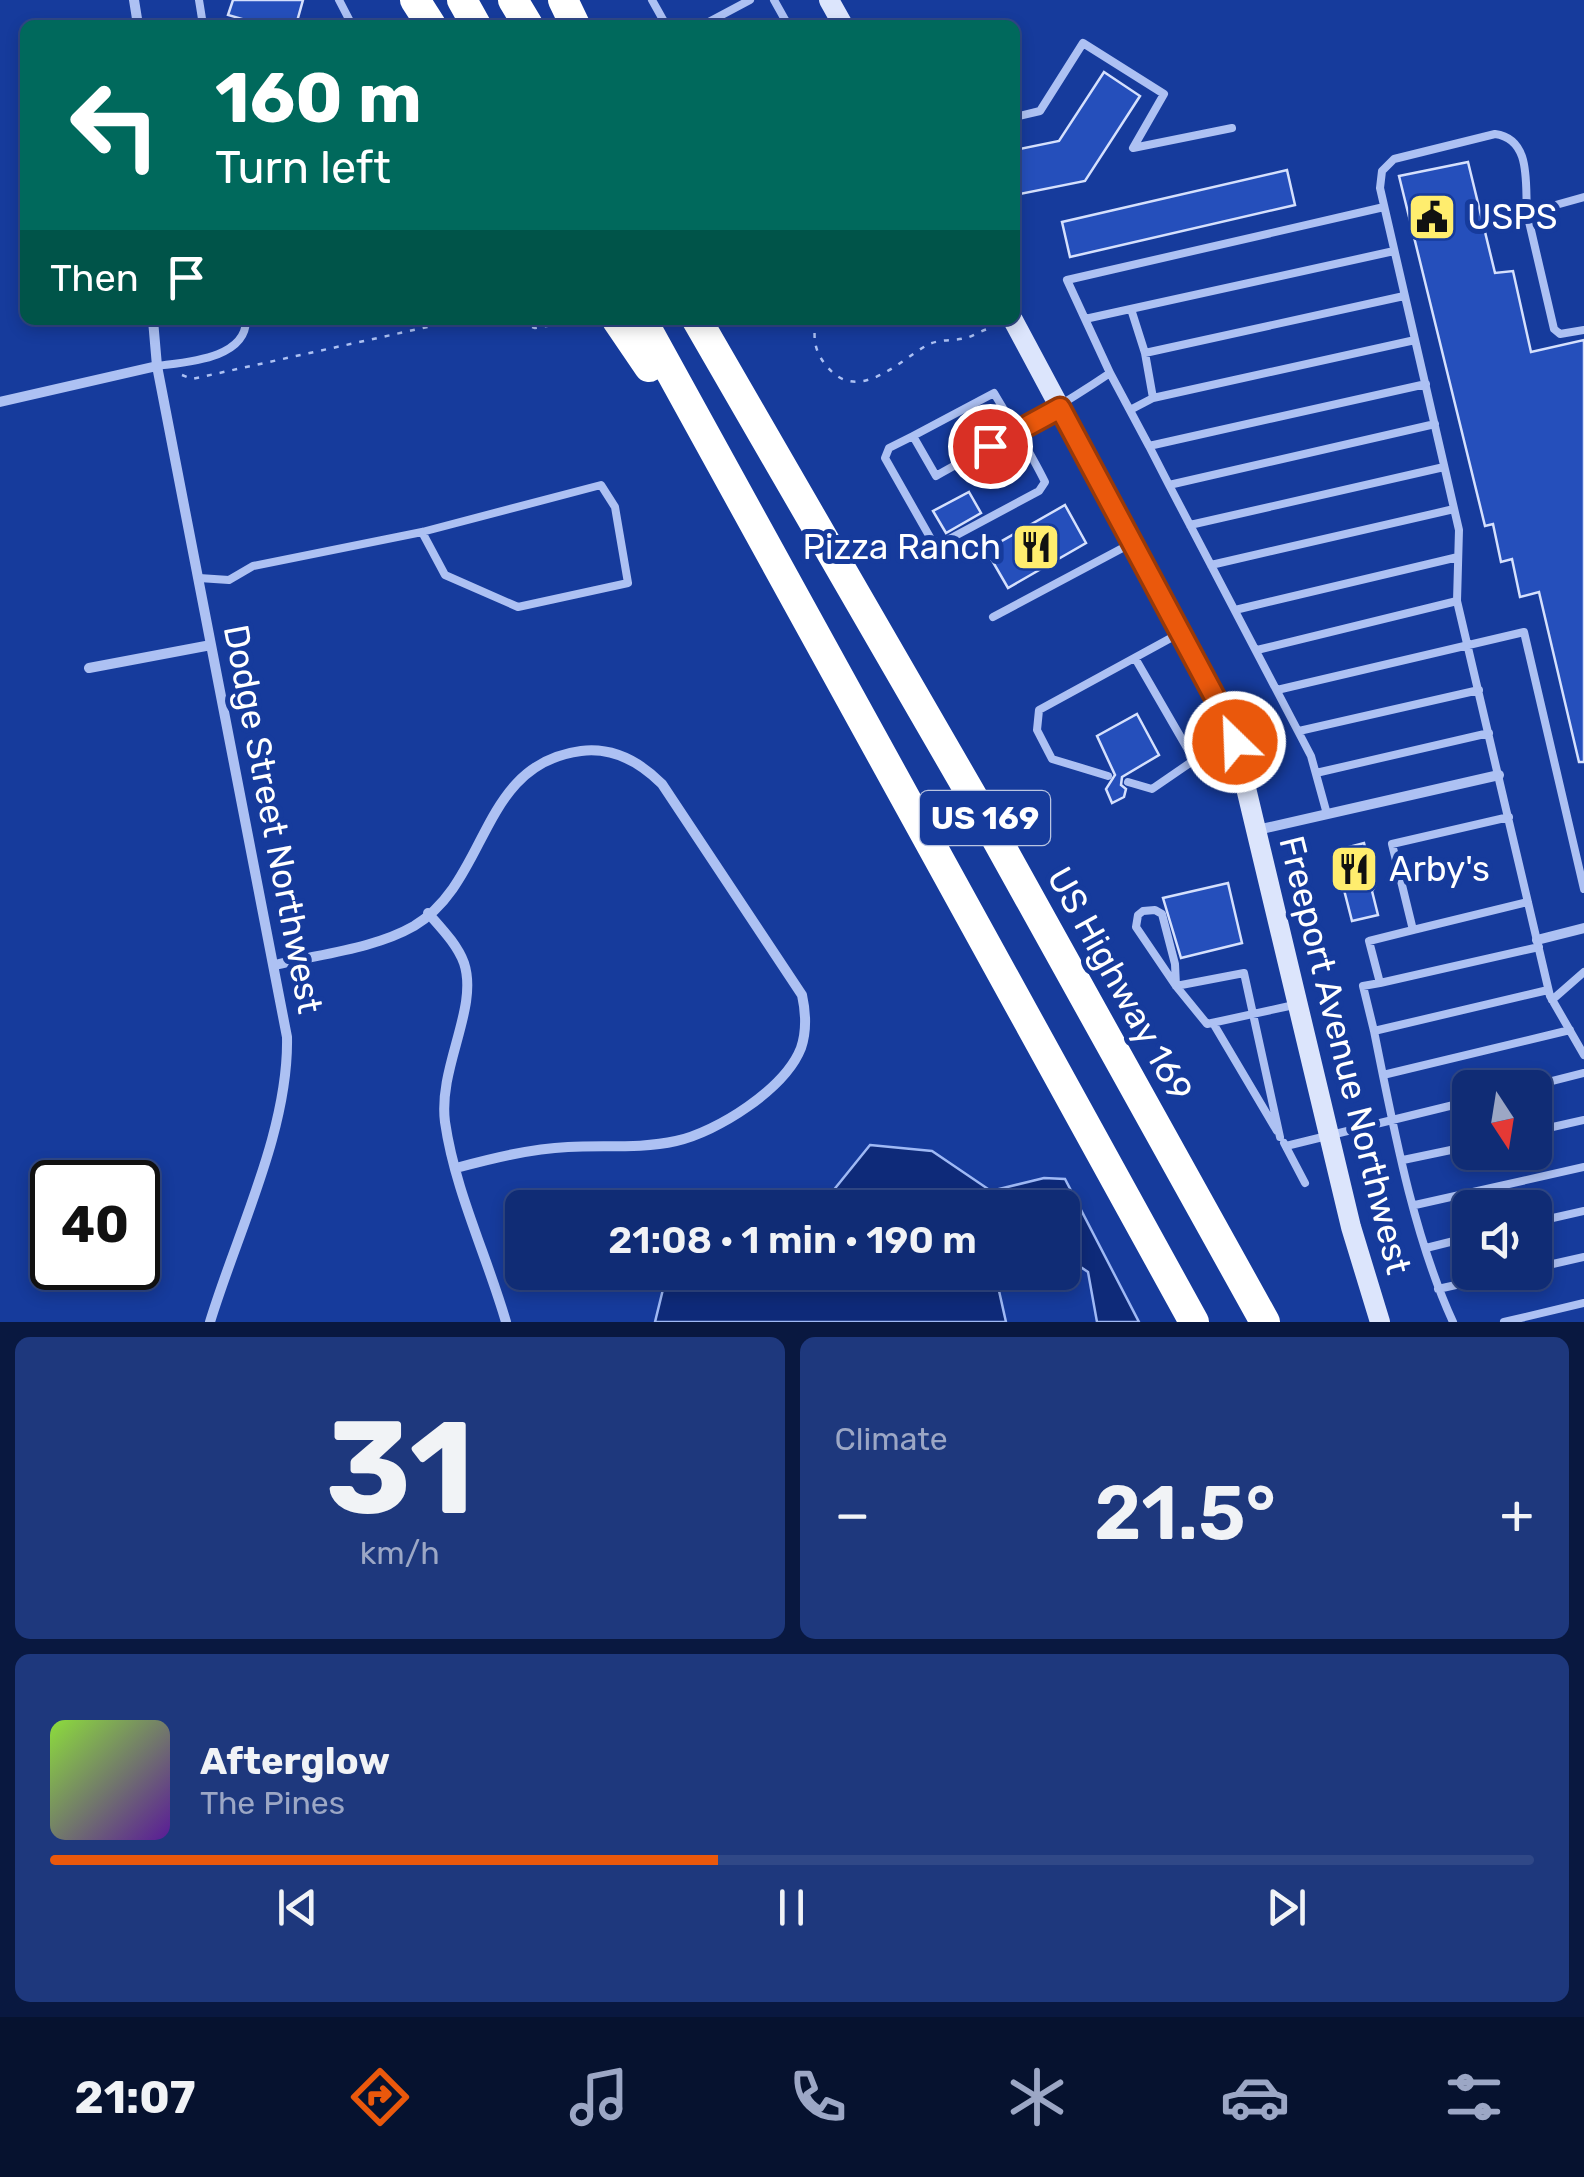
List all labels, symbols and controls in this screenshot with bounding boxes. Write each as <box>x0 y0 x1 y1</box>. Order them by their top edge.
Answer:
text: 160 m <box>215 57 422 140</box>
icon: left <box>50 60 180 190</box>
text: Turn left <box>215 141 391 194</box>
public building icon: USPS <box>1406 191 1458 243</box>
place label: USPS <box>1467 196 1558 238</box>
icon: arrive <box>159 250 214 305</box>
text: Then <box>50 255 139 301</box>
pin <box>948 404 1033 489</box>
icon: arrive <box>963 419 1018 474</box>
restaurant icon: Pizza Ranch <box>1010 521 1062 573</box>
place label: Pizza Ranch <box>802 526 1001 568</box>
street label: Dodge Street Northwest <box>215 621 331 1017</box>
position arrow <box>1183 690 1287 794</box>
road number: US 169 <box>920 791 1050 845</box>
street label: Freeport Avenue Northwest <box>1270 832 1420 1278</box>
restaurant icon: Arby's <box>1328 843 1380 895</box>
place label: Arby's <box>1389 848 1490 890</box>
street label: US Highway 169 <box>1038 860 1202 1108</box>
north arrow <box>1452 1070 1552 1170</box>
map controls <box>1452 1070 1552 1290</box>
speed limit sign: 40 <box>30 1160 160 1290</box>
button: sound <box>1452 1190 1552 1290</box>
text: 21:08 · 1 min · 190 m <box>608 1217 977 1263</box>
text: 31 <box>326 1391 474 1546</box>
text: Climate <box>835 1420 948 1458</box>
text: 21.5° <box>1094 1469 1276 1558</box>
text: − <box>835 1482 870 1547</box>
text: + <box>1500 1482 1534 1547</box>
text: km/h <box>360 1534 440 1572</box>
text: Afterglow <box>200 1738 390 1784</box>
text: The Pines <box>200 1784 345 1822</box>
icon: previous <box>270 1880 325 1935</box>
icon: pause <box>764 1880 819 1935</box>
icon: next <box>1259 1880 1314 1935</box>
icon: directions <box>345 2062 415 2132</box>
icon: music <box>564 2062 634 2132</box>
icon: phone <box>783 2062 853 2132</box>
icon: climate <box>1002 2062 1072 2132</box>
icon: car <box>1220 2062 1290 2132</box>
icon: filters <box>1439 2062 1509 2132</box>
text: 21:07 <box>74 2071 196 2124</box>

